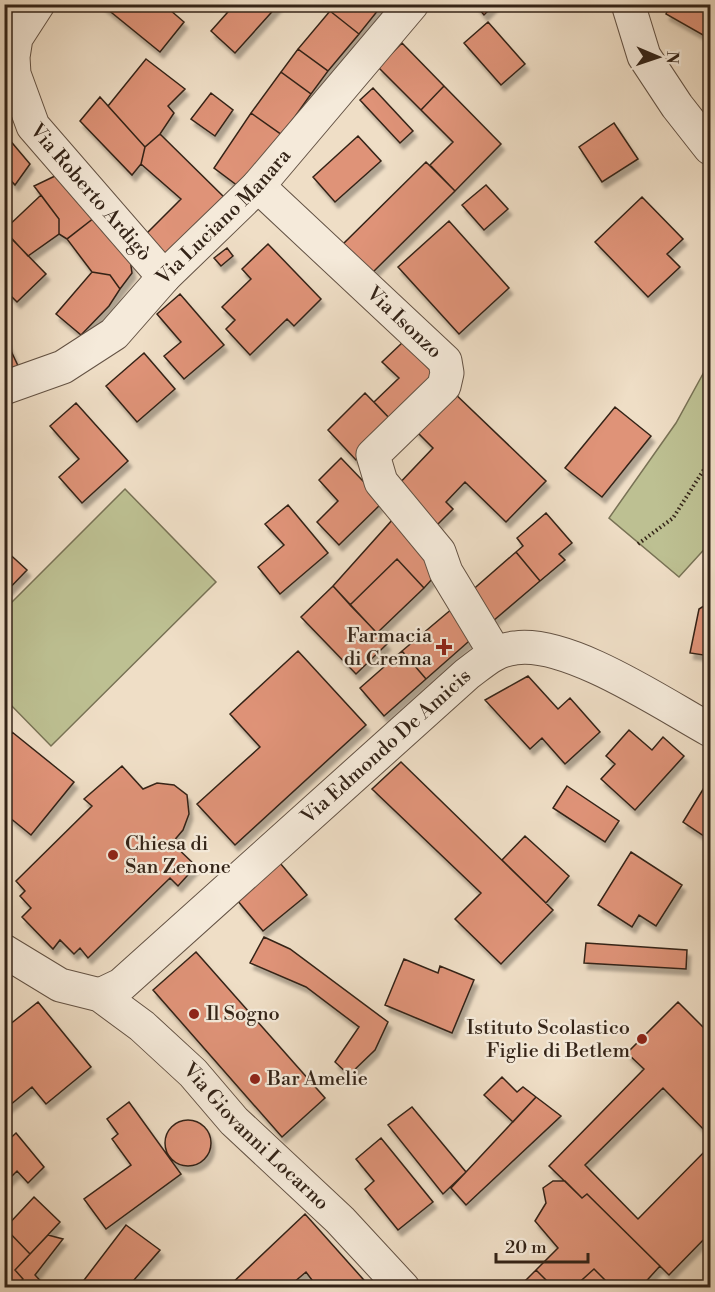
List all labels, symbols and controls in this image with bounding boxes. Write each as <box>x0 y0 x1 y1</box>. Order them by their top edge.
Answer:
north arrow <box>628 27 688 87</box>
text: N <box>662 51 682 65</box>
street label: Via Roberto Ardigò <box>24 118 157 266</box>
street label: Via Luciano Manara <box>150 143 297 291</box>
street label: Via Isonzo <box>360 281 447 364</box>
place label: Farmacia di Crenna <box>344 624 433 672</box>
marker: Farmacia di Crenna <box>437 640 451 654</box>
street label: Via Edmondo De Amicis <box>295 664 476 830</box>
place label: Chiesa di San Zenone <box>125 832 231 880</box>
marker: Chiesa di San Zenone <box>106 848 120 862</box>
place label: Il Sogno <box>206 1002 280 1027</box>
marker: Il Sogno <box>187 1007 201 1021</box>
place label: Istituto Scolastico Figlie di Betlem <box>467 1016 630 1064</box>
marker: Istituto Scolastico Figlie di Betlem <box>635 1032 649 1046</box>
street label: Via Giovanni Locarno <box>177 1057 334 1216</box>
place label: Bar Amelie <box>266 1067 368 1092</box>
marker: Bar Amelie <box>248 1072 262 1086</box>
scale bar <box>496 1226 588 1264</box>
text: 20 m <box>505 1236 547 1259</box>

